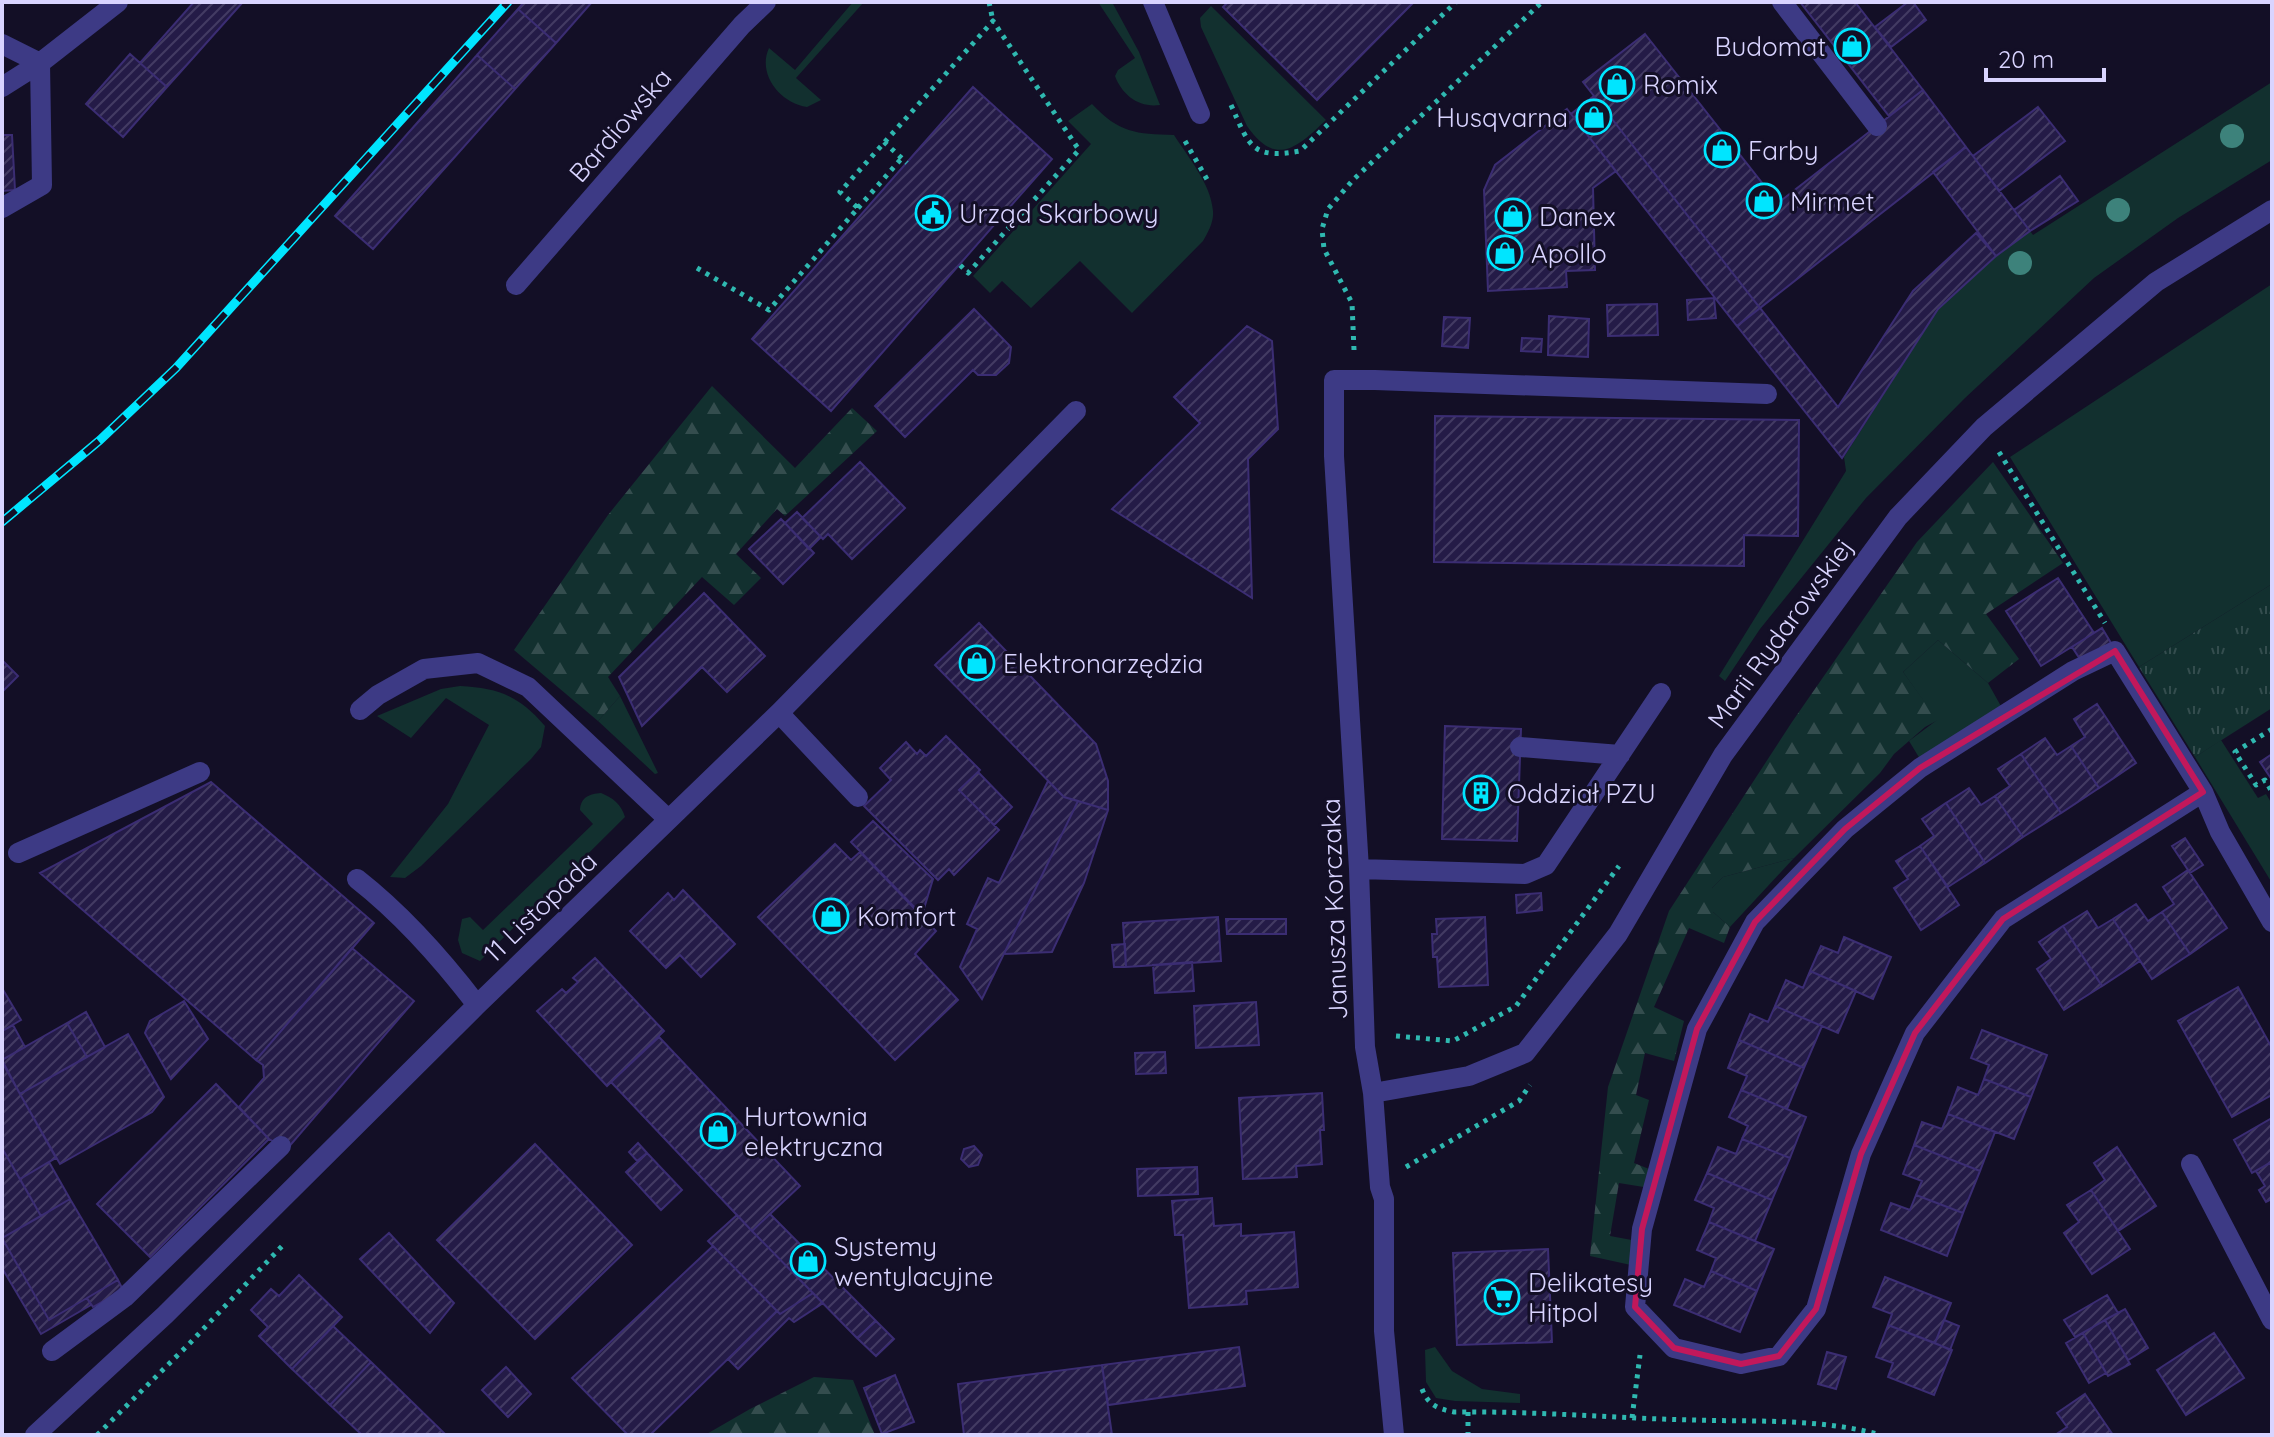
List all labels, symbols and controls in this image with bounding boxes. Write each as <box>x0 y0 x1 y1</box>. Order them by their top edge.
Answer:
shop icon: Budomat <box>1833 27 1871 65</box>
place label: Budomat <box>1715 30 1826 63</box>
scale bar <box>1986 32 2104 82</box>
text: 20 m <box>1998 44 2054 74</box>
street label: Bardiowska <box>562 61 678 189</box>
shop icon: Romix <box>1598 65 1636 103</box>
place label: Romix <box>1643 68 1718 101</box>
shop icon: Husqvarna <box>1575 98 1613 136</box>
place label: Husqvarna <box>1436 101 1568 134</box>
shop icon: Farby <box>1703 131 1741 169</box>
place label: Farby <box>1748 134 1819 167</box>
shop icon: Mirmet <box>1745 182 1783 220</box>
place label: Mirmet <box>1790 185 1874 218</box>
public building icon: Urząd Skarbowy <box>914 194 952 232</box>
place label: Urząd Skarbowy <box>959 197 1159 230</box>
shop icon: Danex <box>1494 197 1532 235</box>
place label: Danex <box>1539 200 1616 233</box>
shop icon: Apollo <box>1486 234 1524 272</box>
place label: Apollo <box>1531 237 1607 270</box>
street label: Marii Rydarowskiej <box>1700 531 1860 735</box>
shop icon: Elektronarzędzia <box>958 644 996 682</box>
place label: Elektronarzędzia <box>1003 647 1203 680</box>
building icon: Oddział PZU <box>1462 774 1500 812</box>
place label: Oddział PZU <box>1507 777 1656 810</box>
street label: Janusza Korczaka <box>1314 798 1354 1020</box>
street label: 11 Listopada <box>476 845 604 969</box>
shop icon: Komfort <box>812 897 850 935</box>
place label: Komfort <box>857 900 956 933</box>
place label: Hurtownia elektryczna <box>744 1100 883 1163</box>
shop icon: Hurtownia elektryczna <box>699 1112 737 1150</box>
place label: Systemy wentylacyjne <box>834 1230 994 1293</box>
shop icon: Systemy wentylacyjne <box>789 1242 827 1280</box>
place label: Delikatesy Hitpol <box>1528 1266 1653 1329</box>
supermarket icon: Delikatesy Hitpol <box>1483 1278 1521 1316</box>

